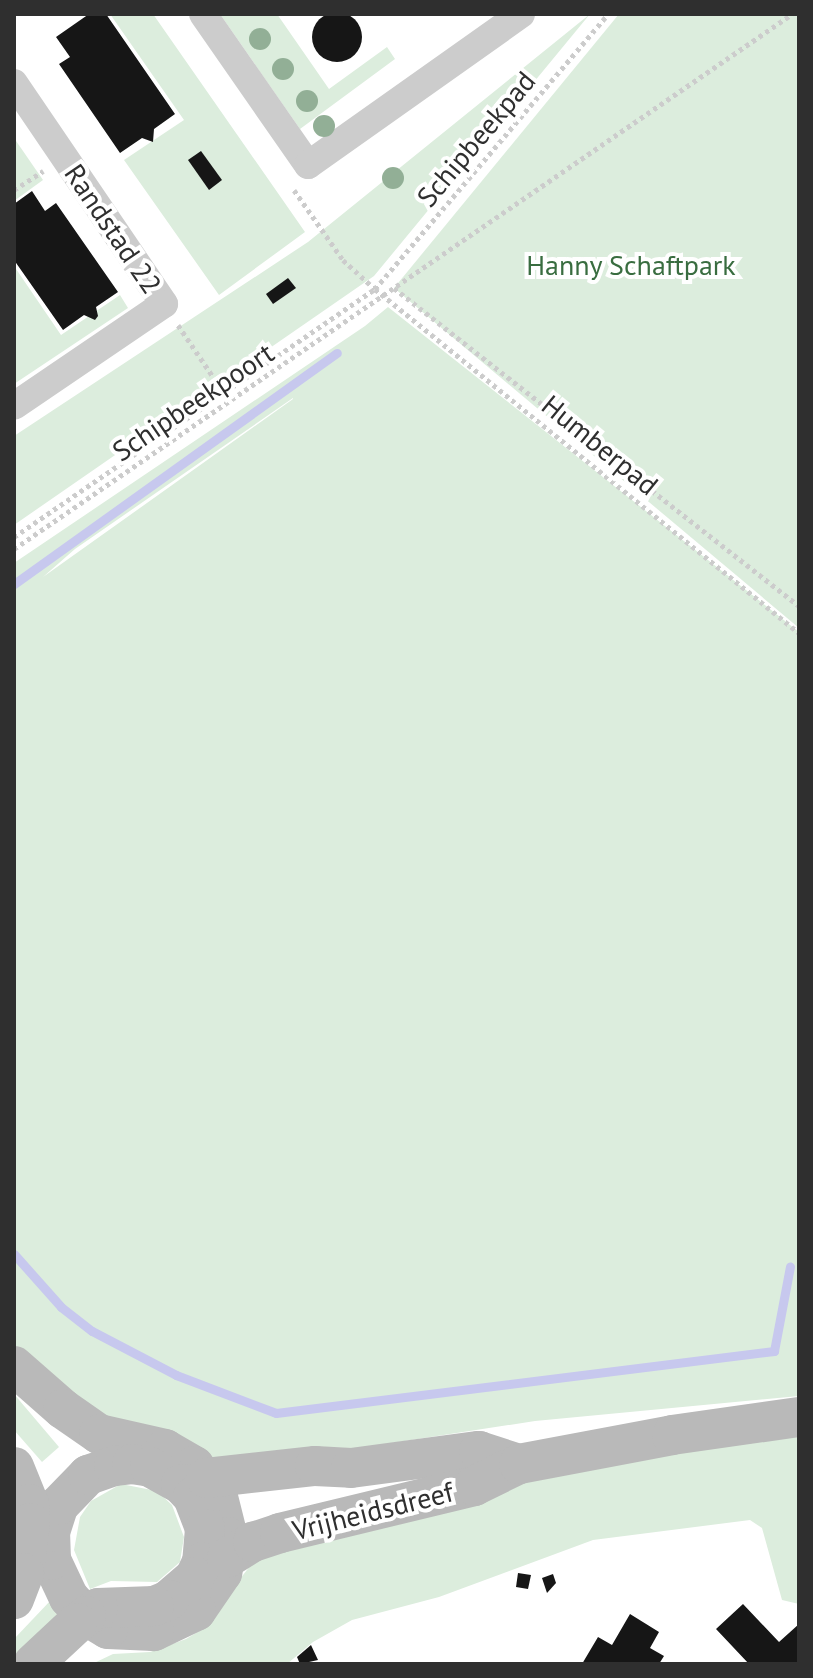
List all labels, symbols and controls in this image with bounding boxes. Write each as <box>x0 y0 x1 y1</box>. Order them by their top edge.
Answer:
street label: Schipbeekpad <box>410 65 542 213</box>
street label: Randstad 22 <box>57 158 169 300</box>
park label: Hanny Schaftpark <box>526 248 736 282</box>
street label: Schipbeekpoort <box>106 336 280 468</box>
street label: Humberpad <box>535 388 665 502</box>
street label: Vrijheidsdreef <box>289 1475 457 1547</box>

